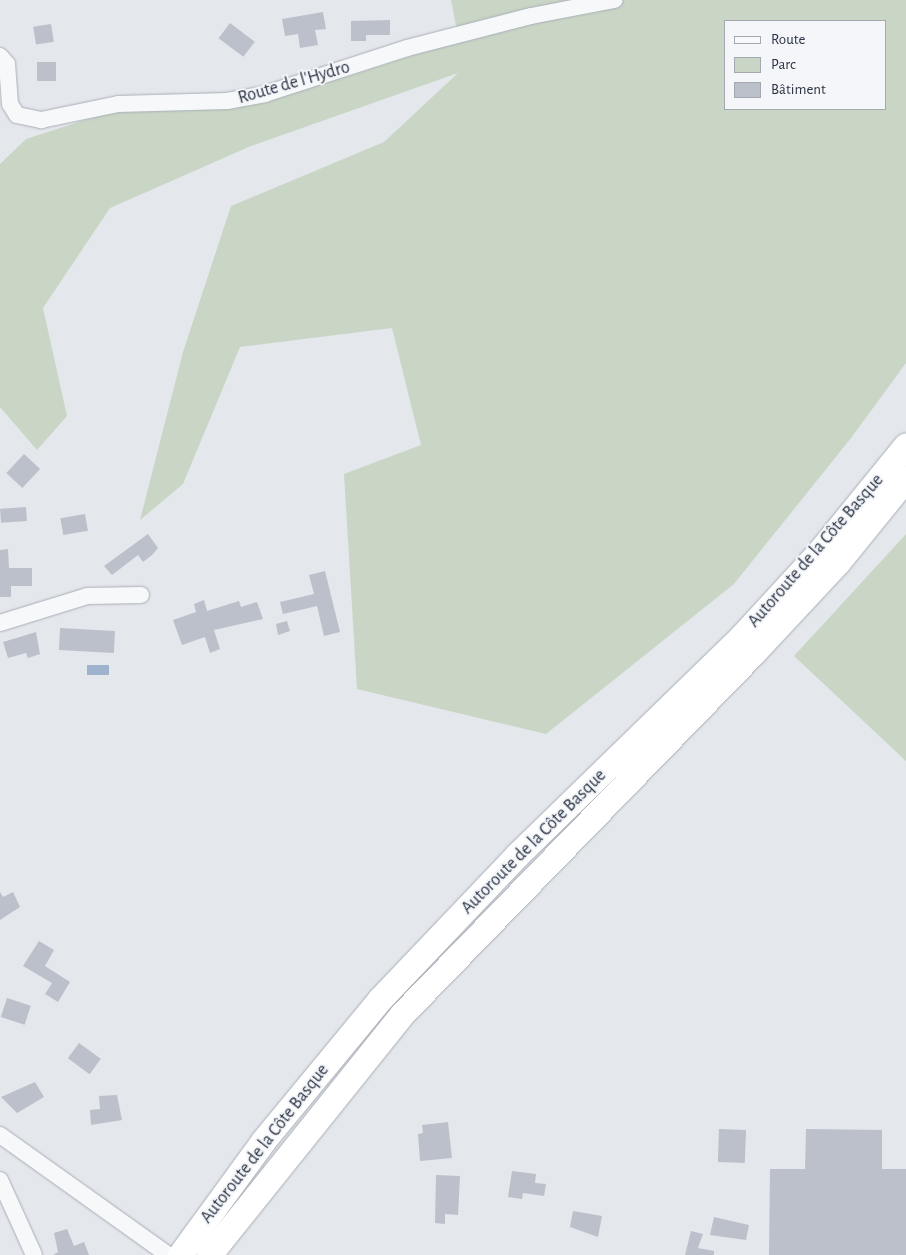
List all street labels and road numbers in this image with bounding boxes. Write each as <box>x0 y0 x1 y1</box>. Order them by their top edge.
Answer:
street label: Route de l'Hydro <box>236 57 352 109</box>
street label: Autoroute de la Côte Basque <box>744 470 888 632</box>
street label: Autoroute de la Côte Basque <box>457 765 611 919</box>
street label: Autoroute de la Côte Basque <box>196 1060 334 1228</box>

